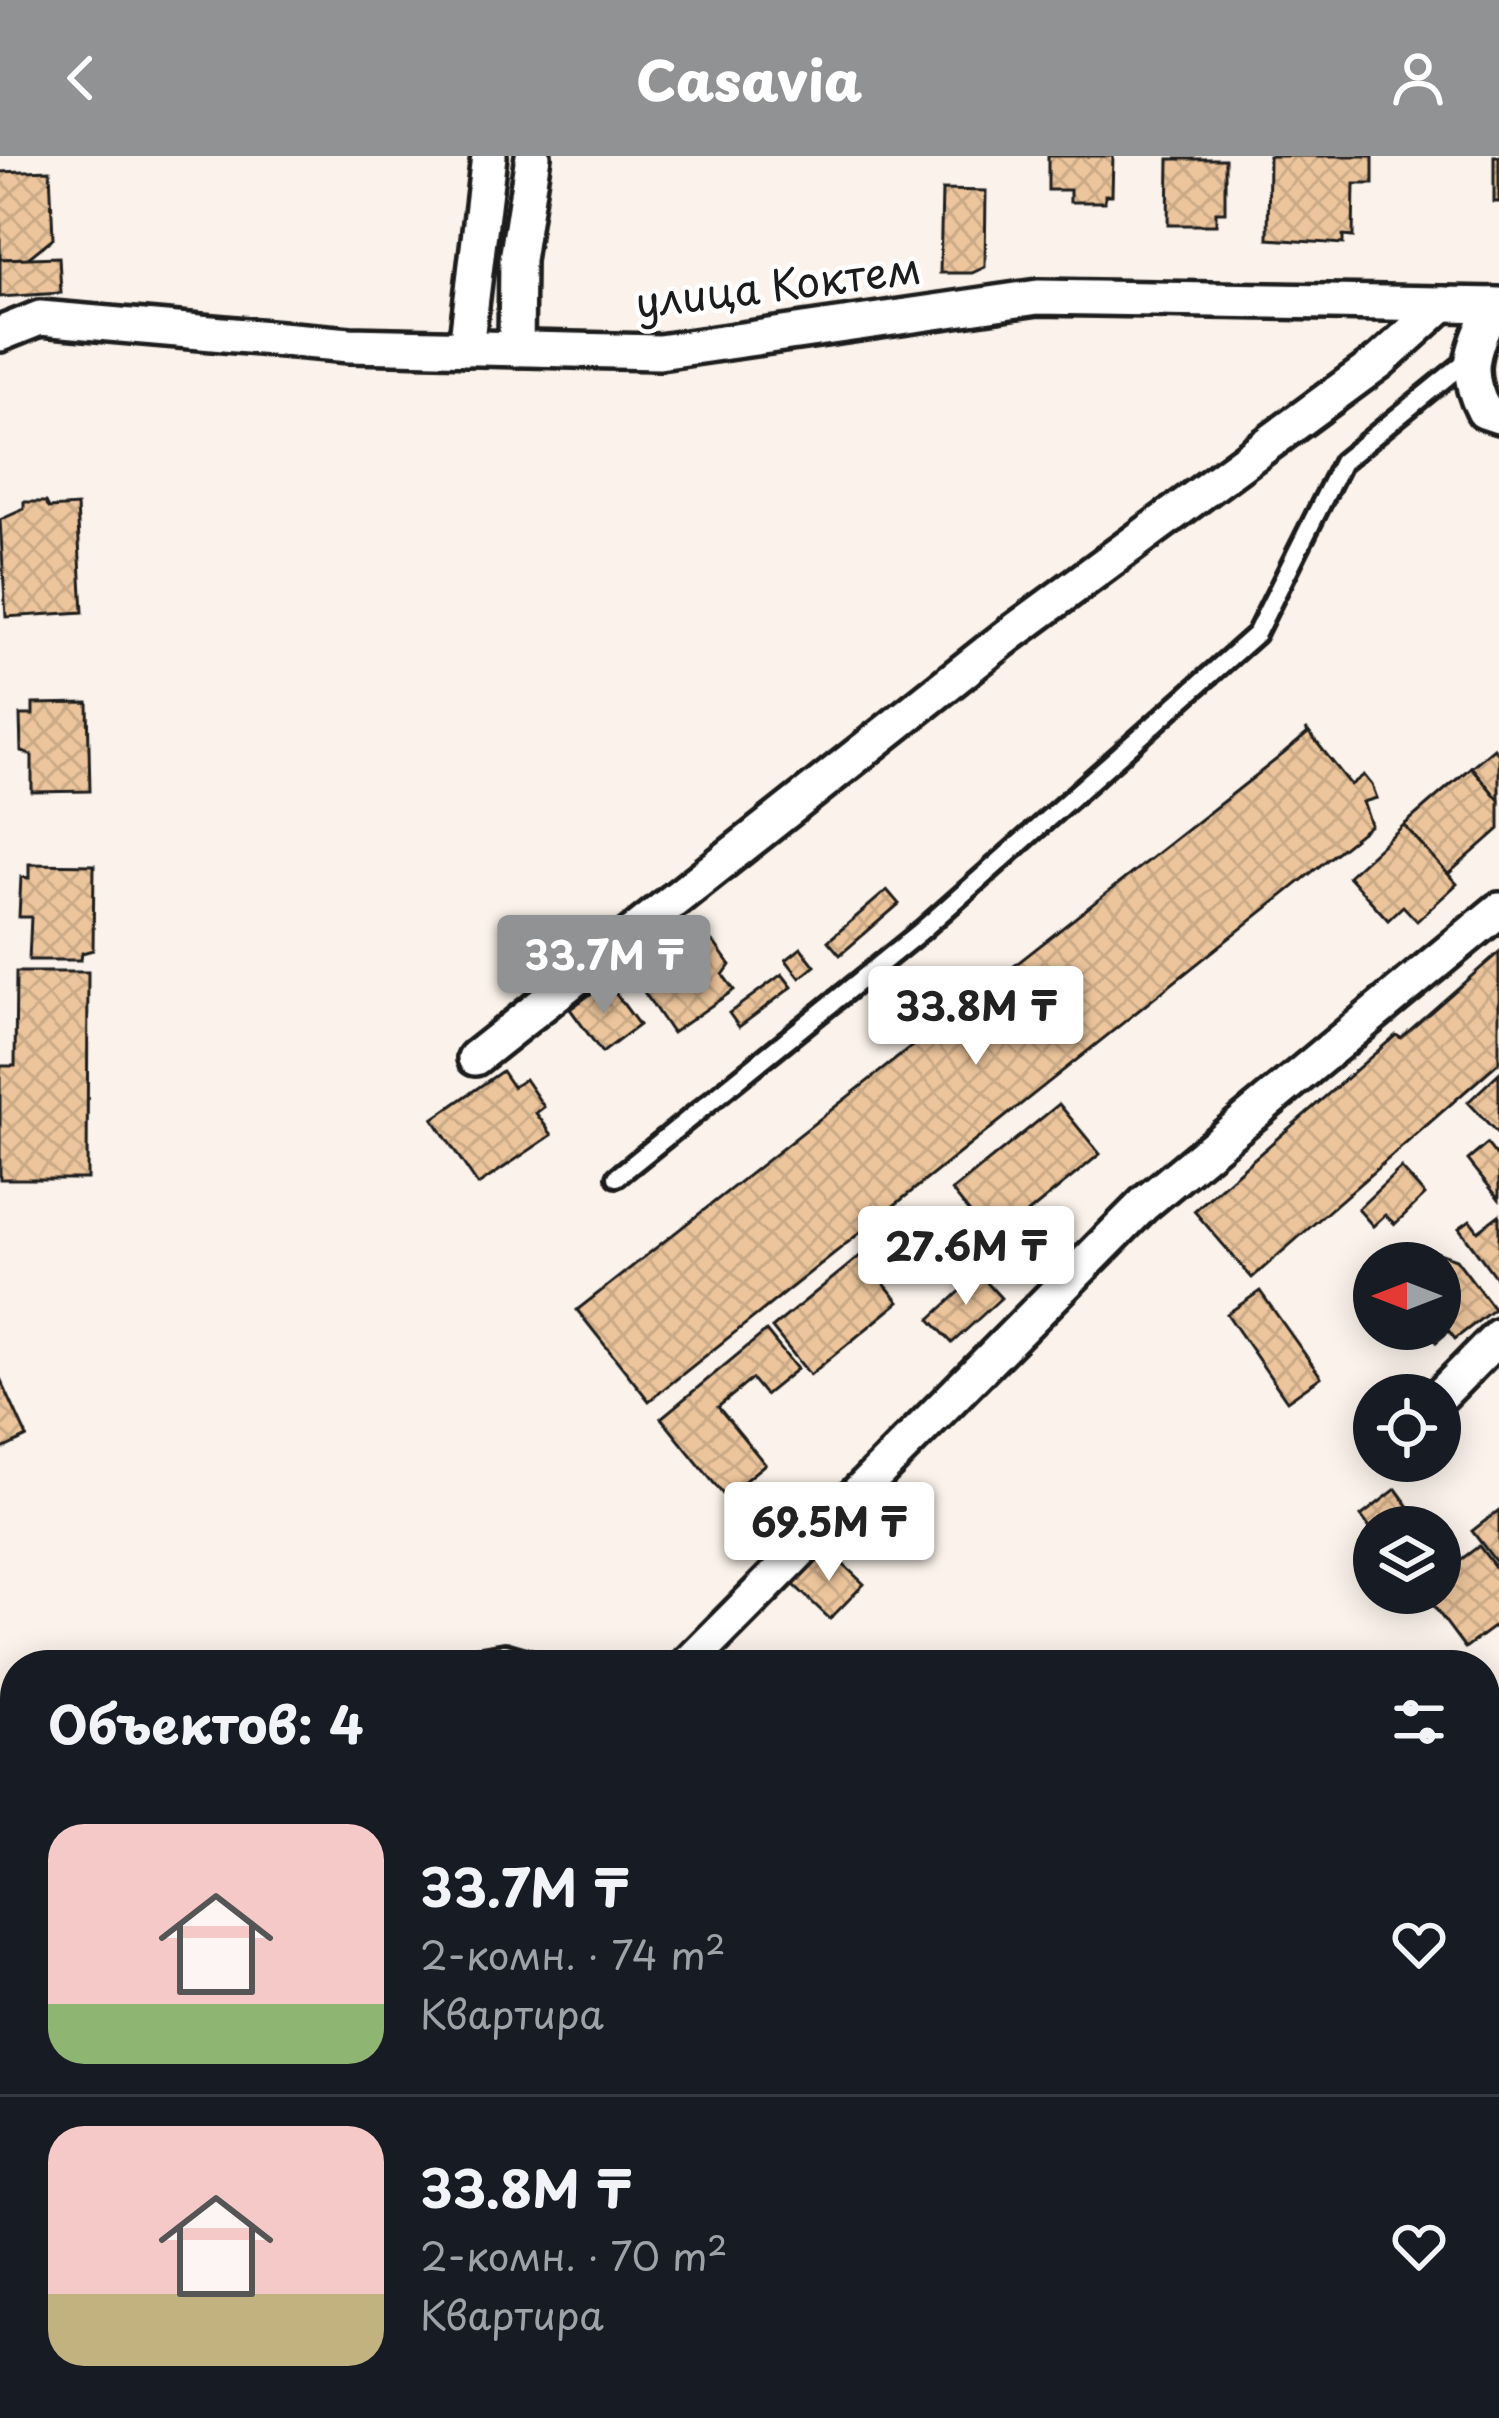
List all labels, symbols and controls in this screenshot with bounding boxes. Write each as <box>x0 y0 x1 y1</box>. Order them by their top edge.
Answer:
text: Casavia <box>636 38 863 119</box>
icon: back <box>48 45 114 111</box>
icon: person <box>1385 45 1451 111</box>
street label: улица Коктем <box>631 235 924 332</box>
pin: 33.7M ₸ <box>493 915 715 1017</box>
text: 33.7M ₸ <box>524 924 684 983</box>
pin: 33.8M ₸ <box>865 966 1087 1068</box>
text: 33.8M ₸ <box>895 975 1057 1034</box>
pin: 27.6M ₸ <box>855 1206 1077 1308</box>
text: 27.6M ₸ <box>885 1215 1047 1274</box>
north arrow <box>1353 1242 1461 1350</box>
map controls <box>1353 1242 1461 1614</box>
button: locate <box>1353 1374 1461 1482</box>
pin: 69.5M ₸ <box>718 1482 940 1584</box>
text: 69.5M ₸ <box>751 1491 907 1550</box>
button: layers <box>1353 1506 1461 1614</box>
text: Объектов: 4 <box>48 1684 364 1761</box>
icon: filters <box>1386 1689 1452 1755</box>
text: 33.7M ₸ <box>420 1847 628 1924</box>
icon: home <box>144 1872 288 2016</box>
icon: heart <box>1386 1911 1452 1977</box>
text: 2-комн. · 74 m² <box>420 1924 726 1983</box>
text: Квартира <box>420 1983 604 2042</box>
text: 33.8M ₸ <box>420 2148 631 2225</box>
icon: home <box>144 2174 288 2318</box>
icon: heart <box>1386 2213 1452 2279</box>
text: 2-комн. · 70 m² <box>420 2225 728 2284</box>
text: Квартира <box>420 2284 604 2343</box>

